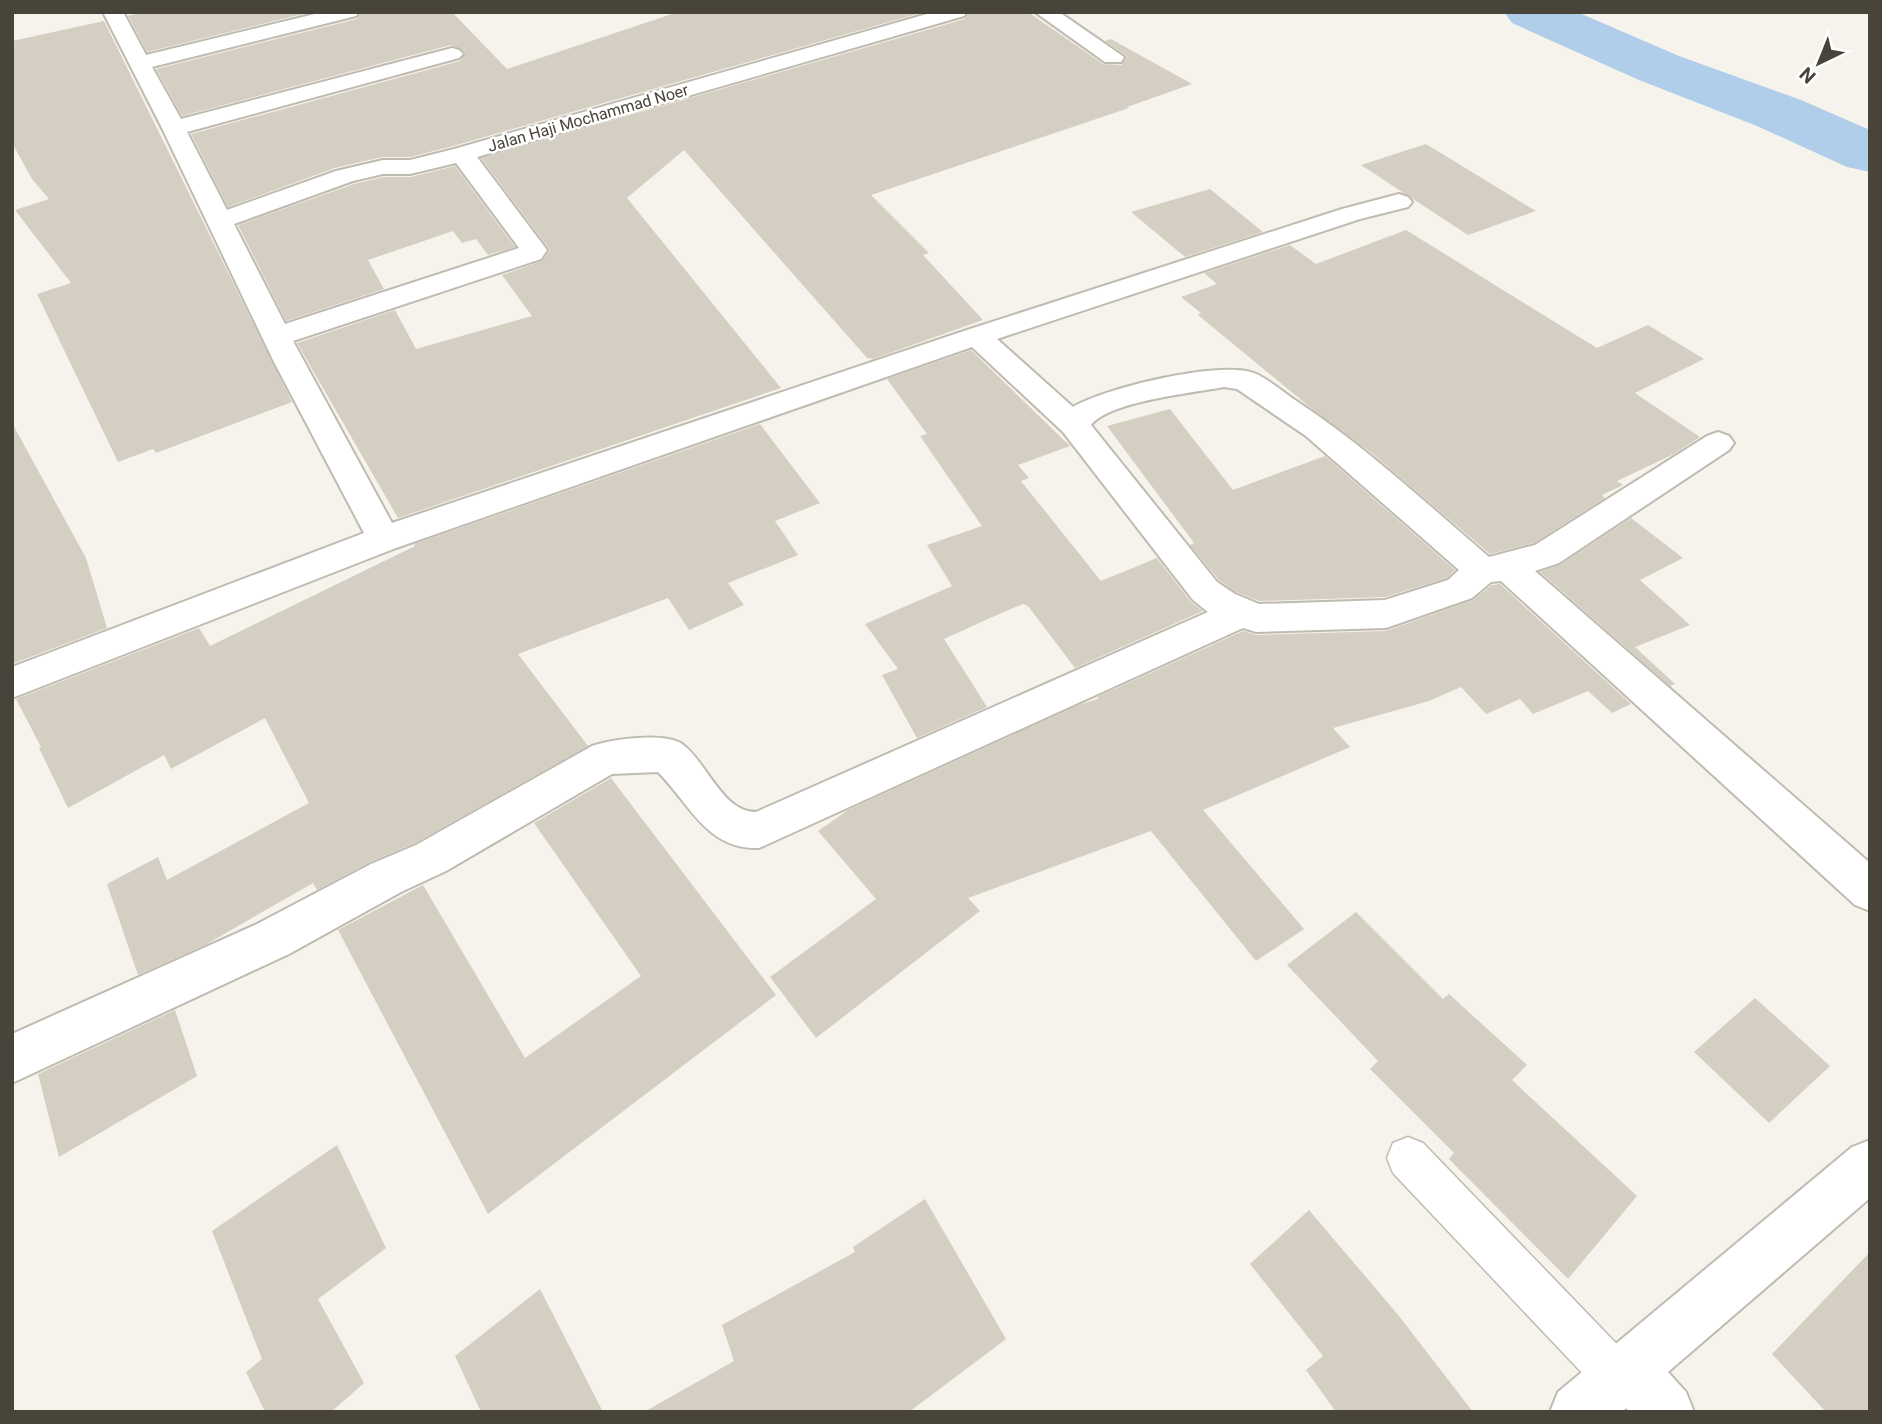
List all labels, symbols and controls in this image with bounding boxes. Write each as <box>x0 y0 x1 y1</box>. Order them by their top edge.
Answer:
north arrow <box>1784 28 1854 98</box>
text: N <box>1795 62 1820 88</box>
street label: Jalan Haji Mochammad Noer <box>485 80 691 156</box>

